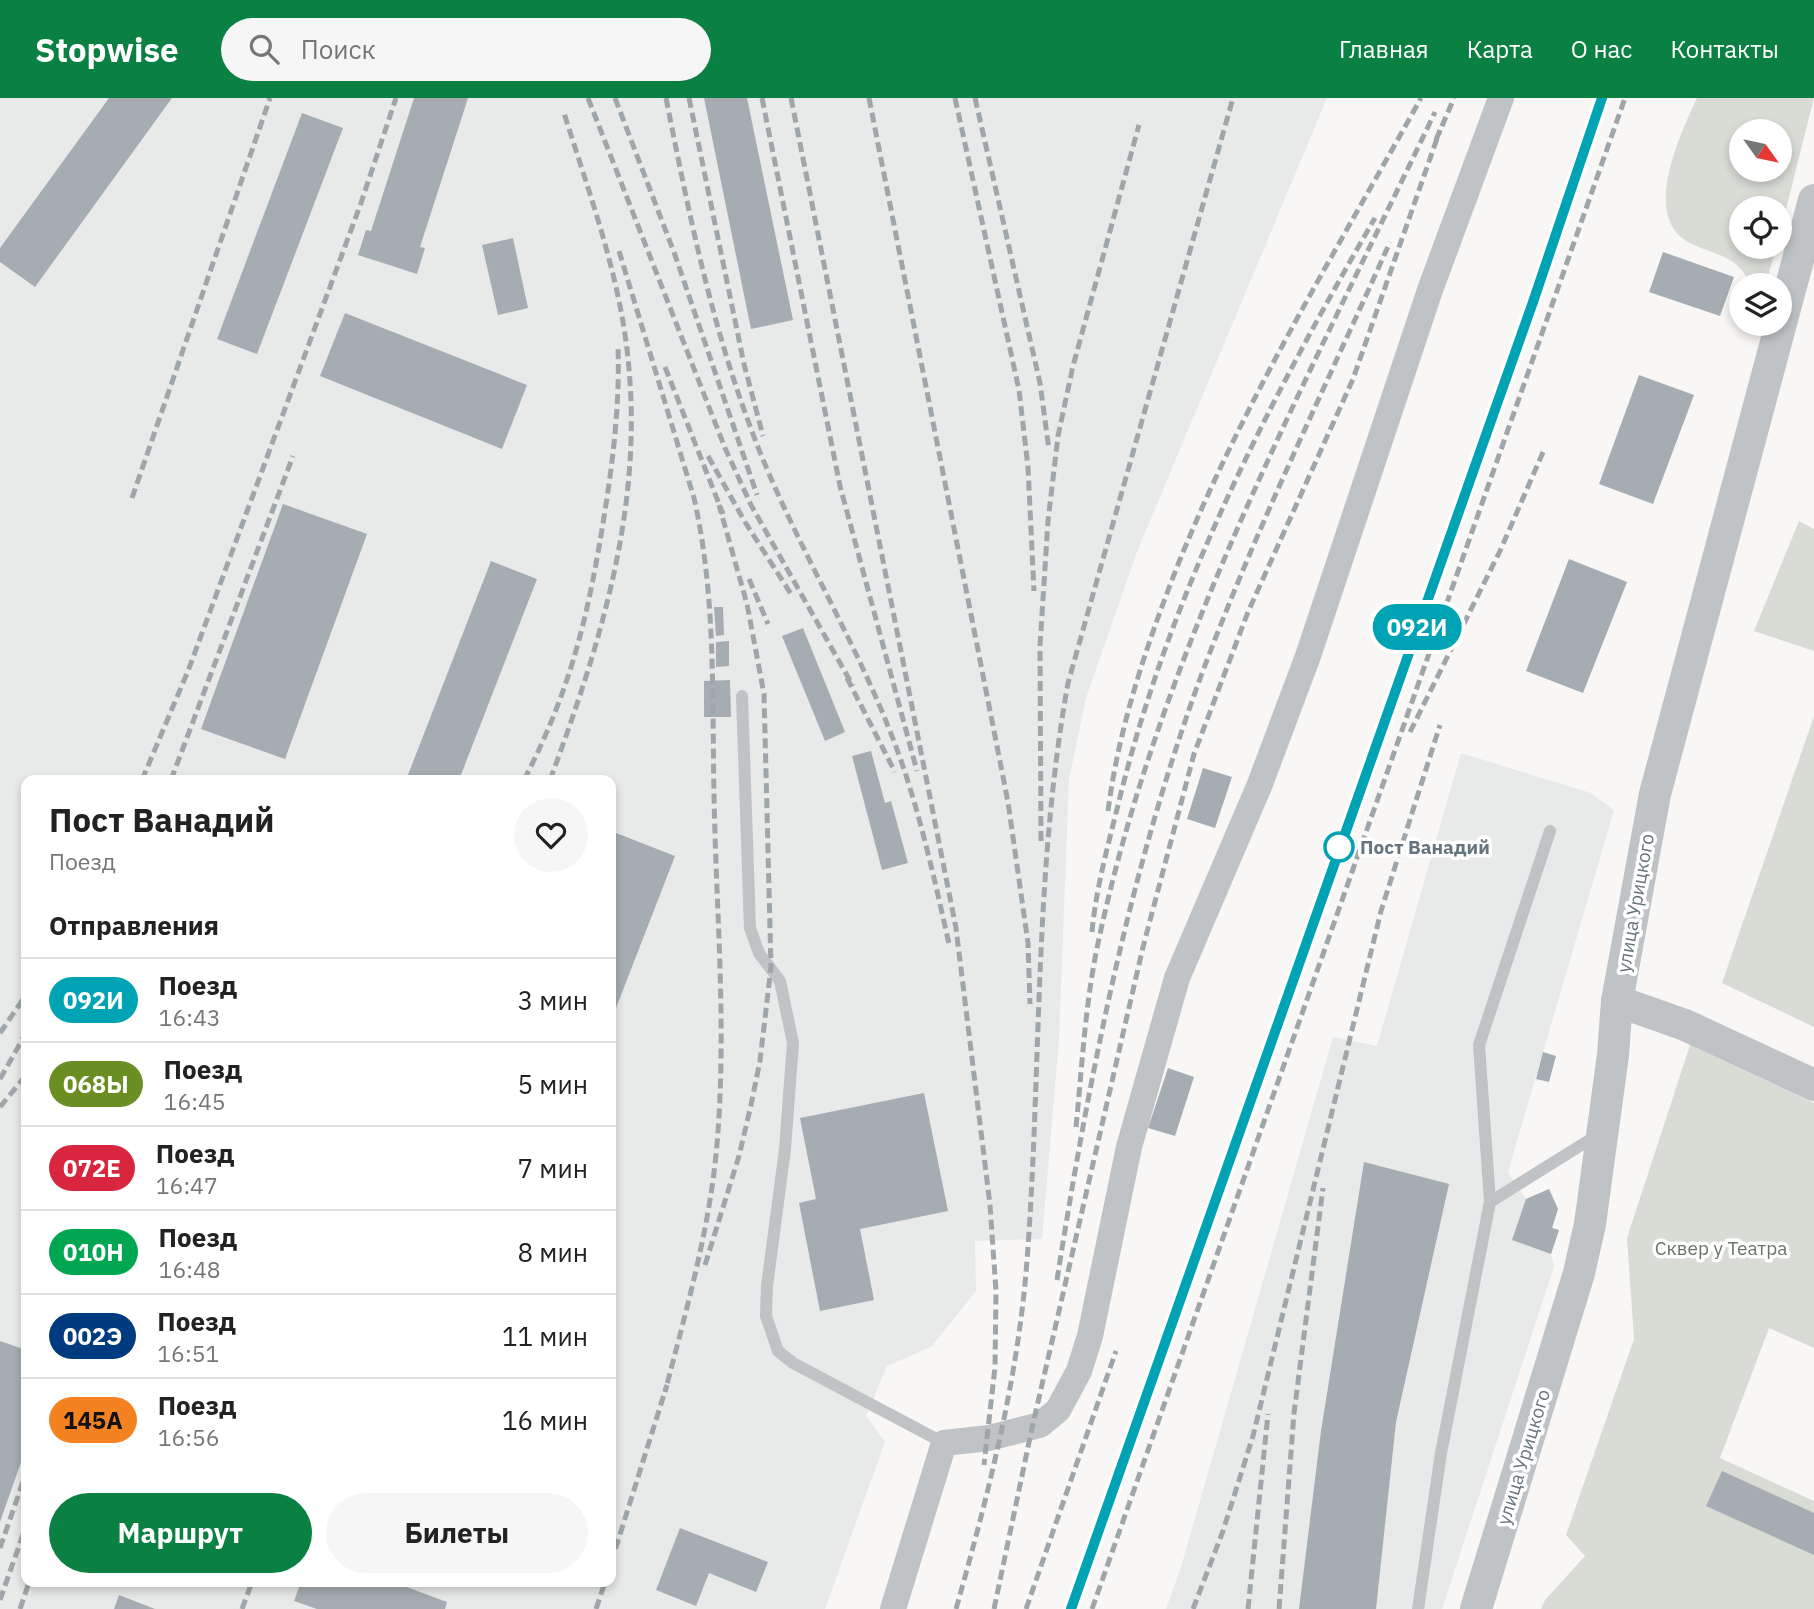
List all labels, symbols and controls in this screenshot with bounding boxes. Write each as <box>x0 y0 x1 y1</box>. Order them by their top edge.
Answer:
search box <box>221 18 711 81</box>
text: Stopwise <box>35 28 179 71</box>
icon: search <box>245 30 283 68</box>
text: Поиск <box>301 32 376 66</box>
text: Главная <box>1339 33 1429 65</box>
text: Карта <box>1467 33 1533 65</box>
text: О нас <box>1571 33 1632 65</box>
text: Контакты <box>1670 33 1779 65</box>
north arrow <box>1729 119 1792 182</box>
map controls <box>1729 119 1792 336</box>
button: locate <box>1729 196 1792 259</box>
button: layers <box>1729 273 1792 336</box>
line badge: 092И <box>1368 604 1466 650</box>
text: 092И <box>1387 611 1447 643</box>
text: Пост Ванадий <box>49 798 274 841</box>
button: heart <box>514 798 588 872</box>
marker: Пост Ванадий <box>1324 832 1354 862</box>
street label: улица Урицкого <box>1611 832 1659 974</box>
place label: Пост Ванадий <box>1360 835 1490 859</box>
text: Поезд <box>49 846 116 876</box>
text: Отправления <box>49 908 219 942</box>
text: Поезд <box>159 968 237 1002</box>
text: 3 мин <box>518 983 588 1017</box>
text: 092И <box>63 984 124 1016</box>
text: 16:43 <box>159 1002 221 1032</box>
text: Поезд <box>164 1052 242 1086</box>
text: 5 мин <box>518 1067 588 1101</box>
text: 068Ы <box>63 1068 129 1100</box>
text: 16:45 <box>164 1086 226 1116</box>
text: Поезд <box>156 1136 234 1170</box>
text: 7 мин <box>518 1151 588 1185</box>
text: 072Е <box>63 1152 121 1184</box>
text: 16:47 <box>156 1170 218 1200</box>
text: Поезд <box>159 1220 237 1254</box>
text: 8 мин <box>518 1235 588 1269</box>
text: 010Н <box>63 1236 124 1268</box>
park label: Сквер у Театра <box>1655 1236 1787 1260</box>
text: 16:48 <box>159 1254 221 1284</box>
text: Поезд <box>157 1304 236 1338</box>
text: 11 мин <box>502 1319 588 1353</box>
text: 002Э <box>63 1320 122 1352</box>
text: 16:51 <box>157 1338 219 1368</box>
street label: улица Урицкого <box>1491 1386 1555 1528</box>
text: Поезд <box>158 1388 236 1422</box>
text: 16 мин <box>502 1403 588 1437</box>
text: 145А <box>63 1404 123 1436</box>
text: 16:56 <box>158 1422 220 1452</box>
button: Маршрут <box>49 1493 312 1573</box>
button: Билеты <box>326 1493 588 1573</box>

